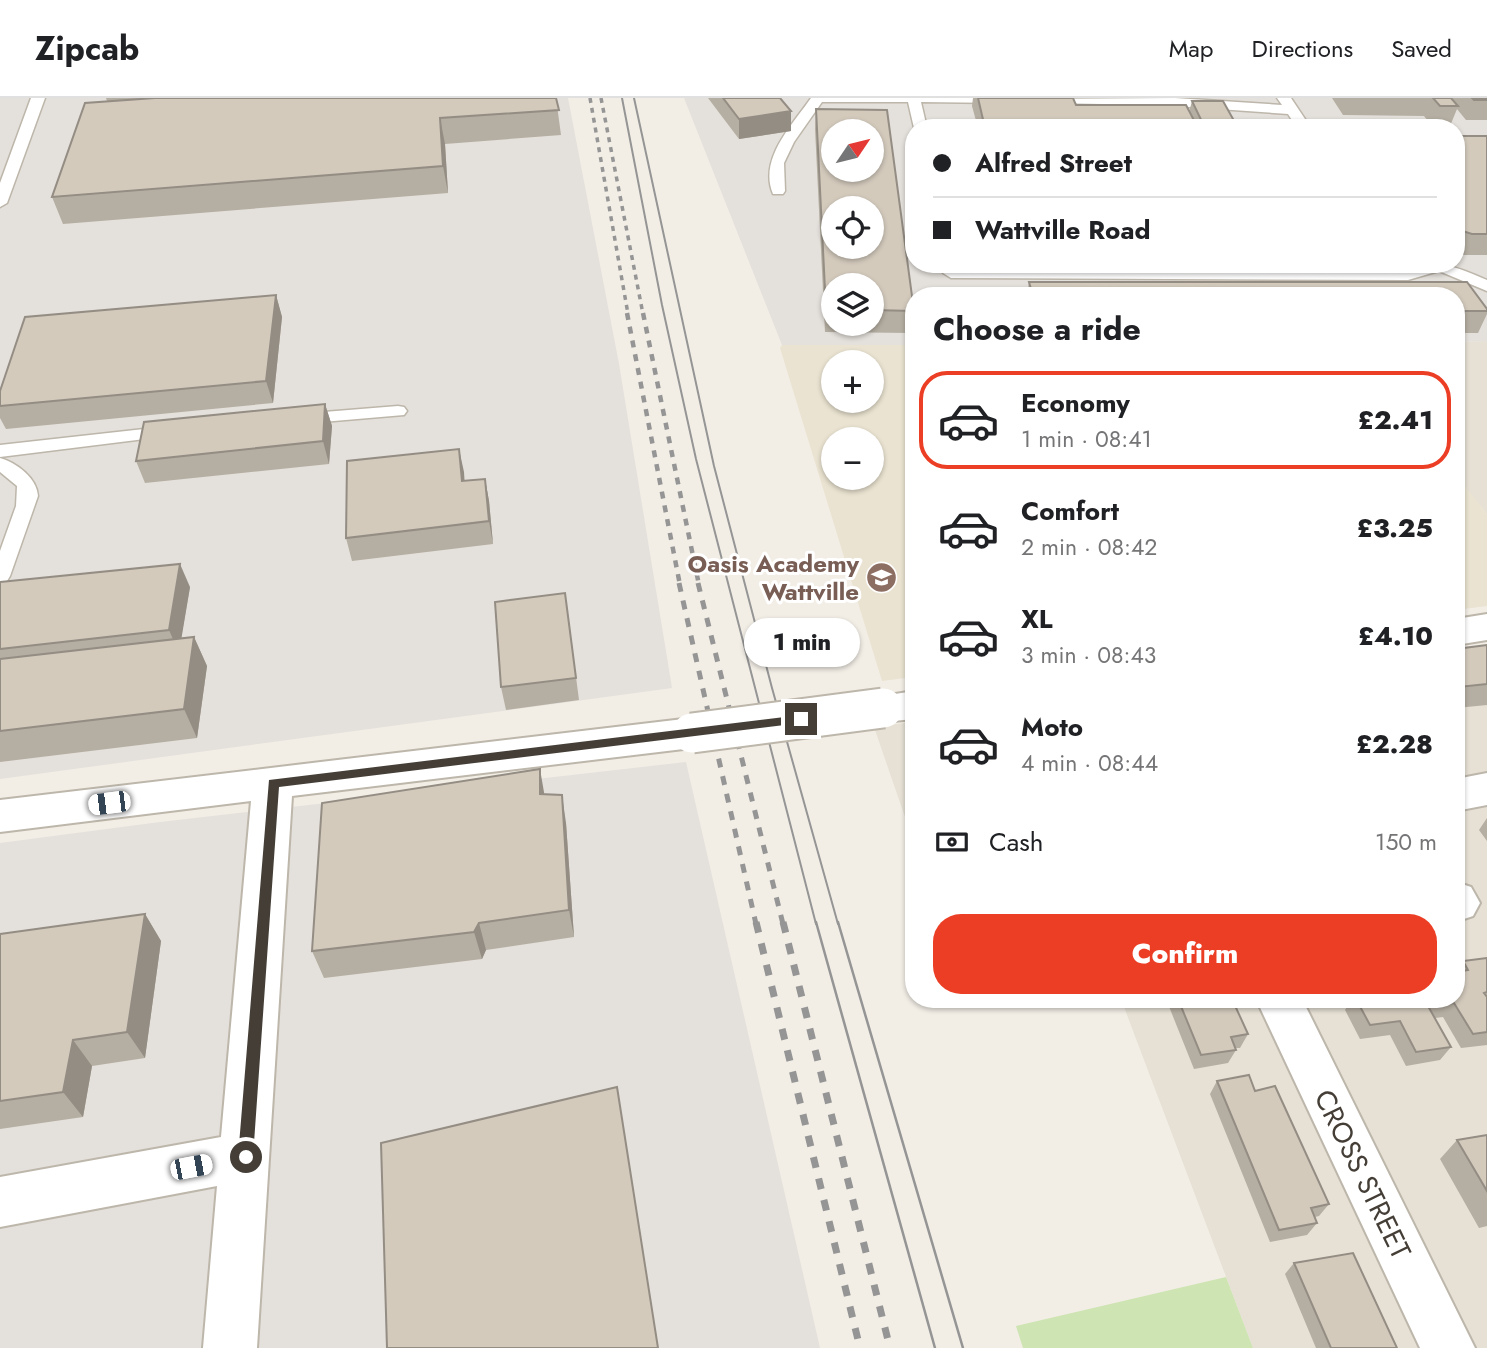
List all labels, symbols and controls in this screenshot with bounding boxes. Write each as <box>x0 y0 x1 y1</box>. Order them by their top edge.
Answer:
text: Zipcab <box>35 25 139 72</box>
text: Map <box>1169 31 1214 66</box>
text: Directions <box>1252 31 1353 66</box>
text: Saved <box>1391 31 1452 66</box>
north arrow <box>821 119 884 182</box>
map controls <box>821 119 884 490</box>
text: Alfred Street <box>975 144 1132 182</box>
button: locate <box>821 196 884 259</box>
text: Wattville Road <box>975 211 1150 249</box>
button: layers <box>821 273 884 336</box>
text: Choose a ride <box>933 306 1141 352</box>
button: + <box>821 350 884 413</box>
text: Economy <box>1021 384 1130 422</box>
icon: car <box>937 389 1000 452</box>
text: £2.41 <box>1358 401 1433 439</box>
text: 1 min · 08:41 <box>1021 422 1152 456</box>
button: − <box>821 427 884 490</box>
text: Comfort <box>1021 492 1119 530</box>
icon: car <box>937 497 1000 560</box>
text: £3.25 <box>1357 509 1433 547</box>
text: 2 min · 08:42 <box>1021 530 1157 564</box>
place label: Oasis Academy Wattville <box>688 546 859 609</box>
school or university icon: Oasis Academy Wattville <box>865 561 899 595</box>
text: XL <box>1021 600 1053 638</box>
icon: car <box>937 605 1000 668</box>
text: £4.10 <box>1358 617 1433 655</box>
callout: 1 min <box>743 618 859 666</box>
text: 1 min <box>773 625 831 659</box>
text: 3 min · 08:43 <box>1021 638 1156 672</box>
route end <box>785 703 817 735</box>
text: Moto <box>1021 708 1083 746</box>
icon: car <box>937 713 1000 776</box>
text: £2.28 <box>1356 725 1433 763</box>
text: 4 min · 08:44 <box>1021 746 1158 780</box>
car <box>87 790 132 816</box>
icon: cash <box>933 823 971 861</box>
text: Cash <box>989 823 1043 861</box>
text: 150 m <box>1375 825 1437 859</box>
button: Confirm <box>933 914 1437 994</box>
street label: CROSS STREET <box>1304 1083 1421 1266</box>
route start <box>230 1141 262 1173</box>
car <box>169 1153 214 1181</box>

